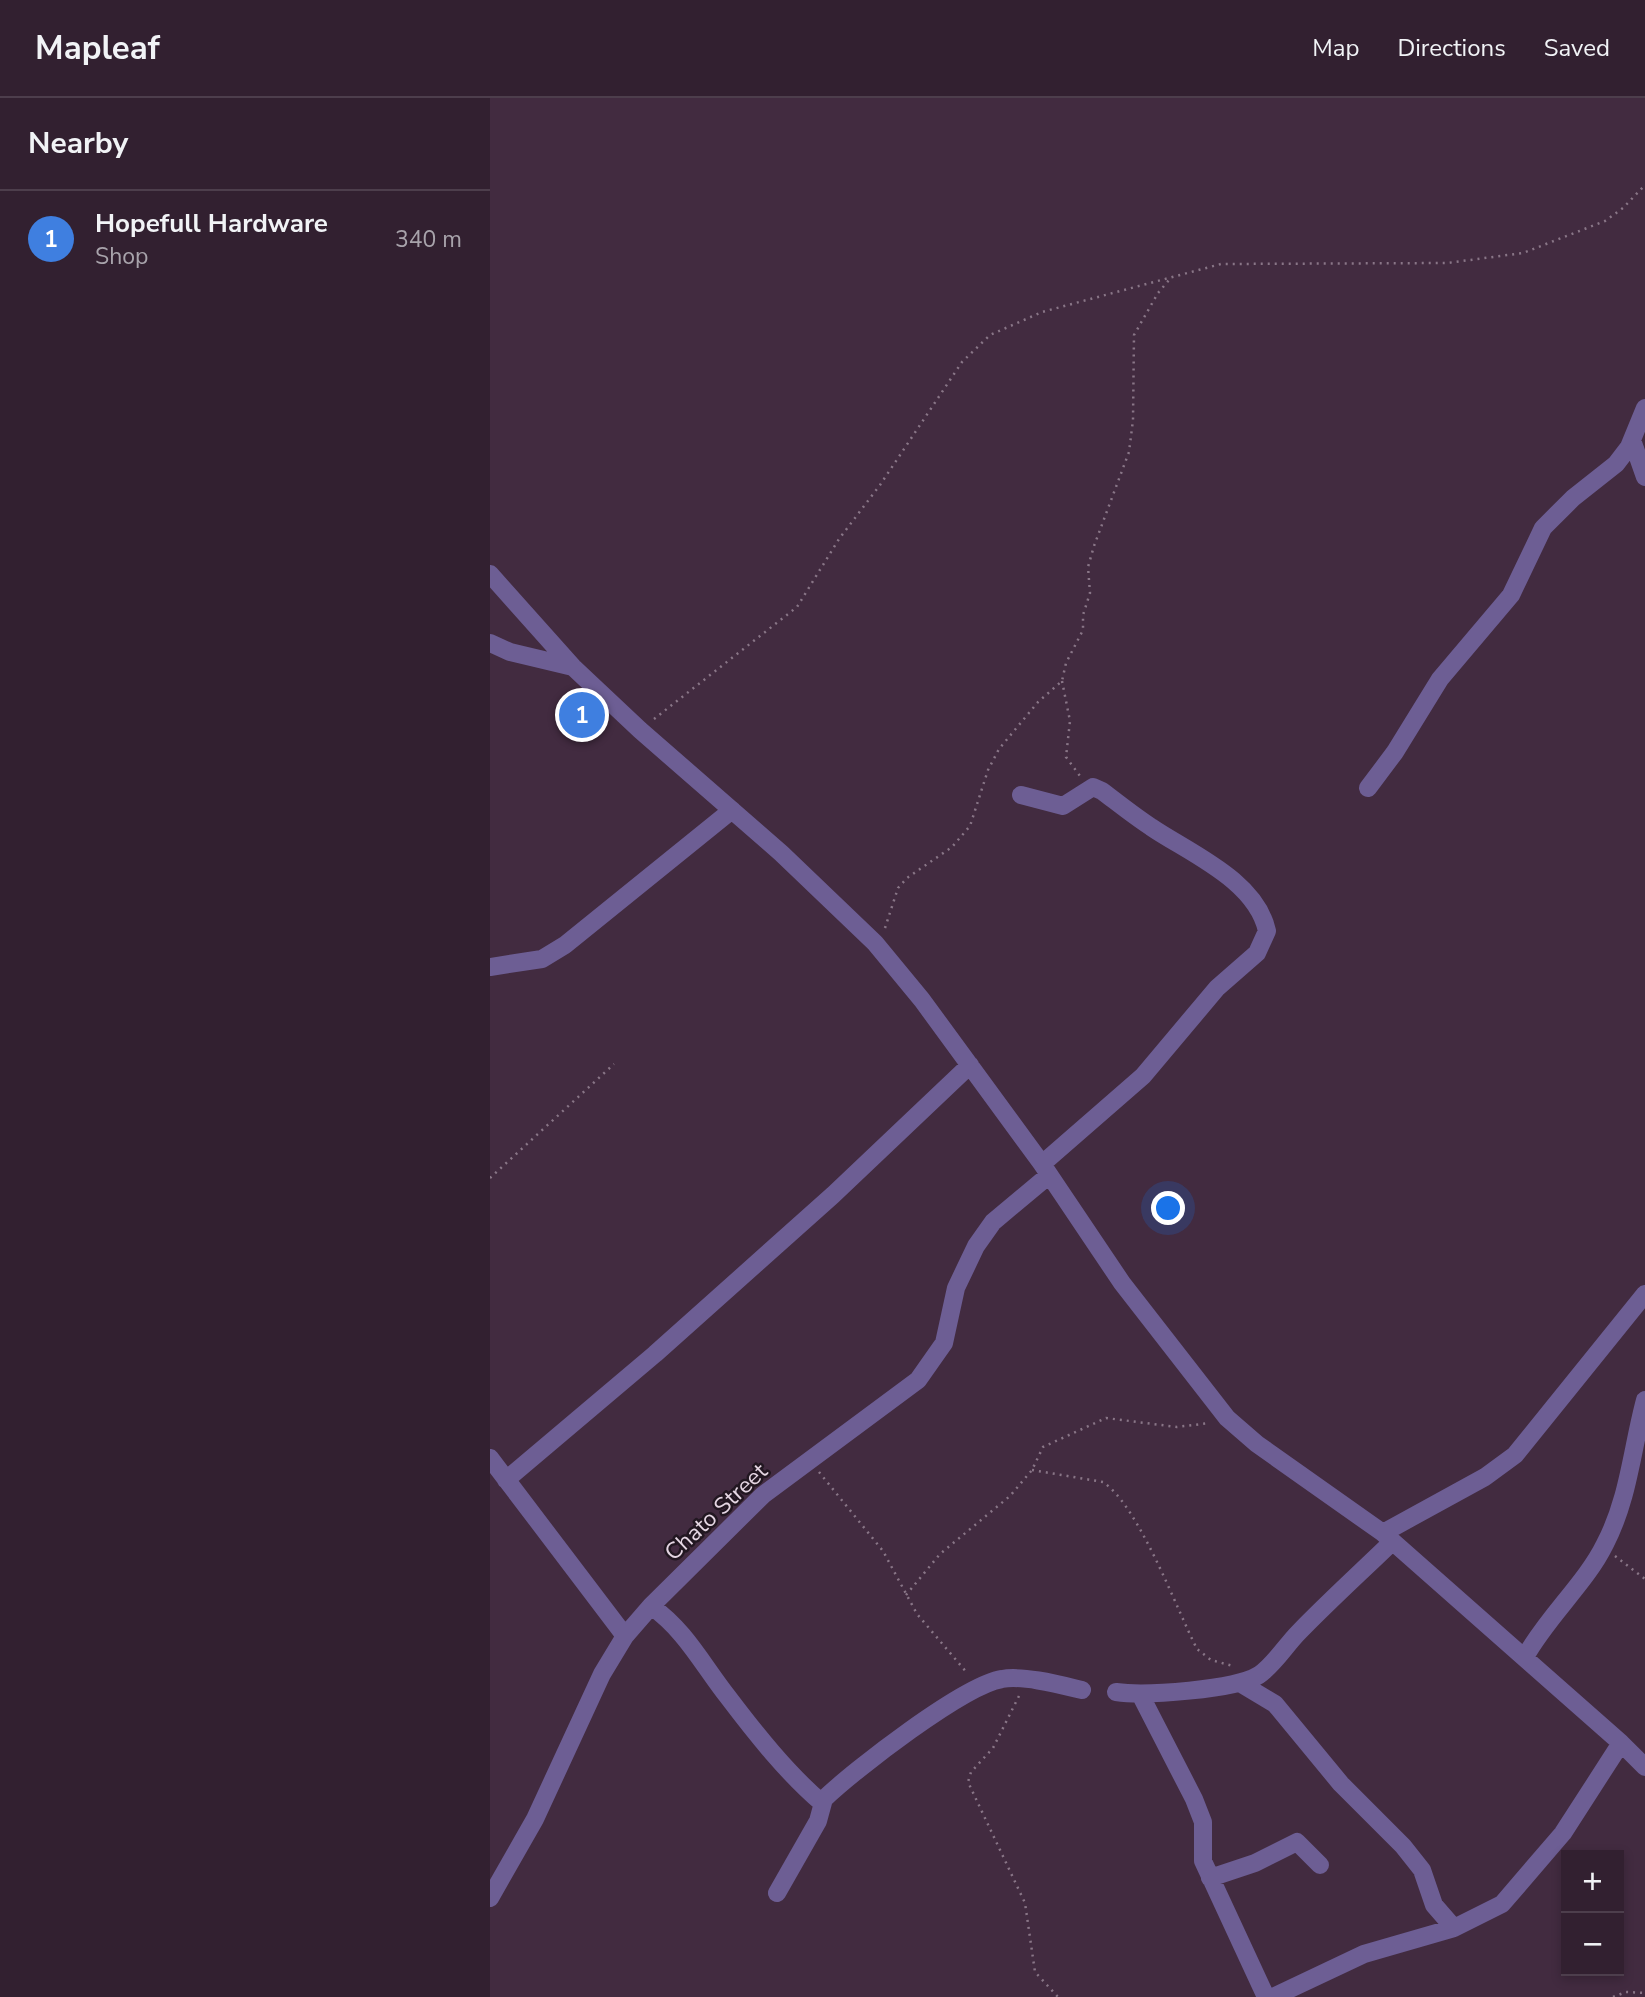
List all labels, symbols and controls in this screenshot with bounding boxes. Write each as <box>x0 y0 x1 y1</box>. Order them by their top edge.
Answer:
text: Mapleaf <box>35 26 160 71</box>
text: Map <box>1312 32 1359 64</box>
text: Directions <box>1397 32 1506 64</box>
text: Saved <box>1544 32 1610 64</box>
text: Nearby <box>28 123 128 164</box>
text: Hopefull Hardware <box>95 206 328 241</box>
text: 1 <box>44 224 58 255</box>
text: 340 m <box>395 224 462 255</box>
text: Shop <box>95 241 148 272</box>
pin: 1 <box>559 689 605 741</box>
your location <box>1151 1191 1185 1225</box>
street label: Chato Street <box>658 1456 775 1568</box>
map controls <box>1561 1850 1624 1976</box>
button: + <box>1561 1850 1624 1913</box>
button: − <box>1561 1913 1624 1976</box>

